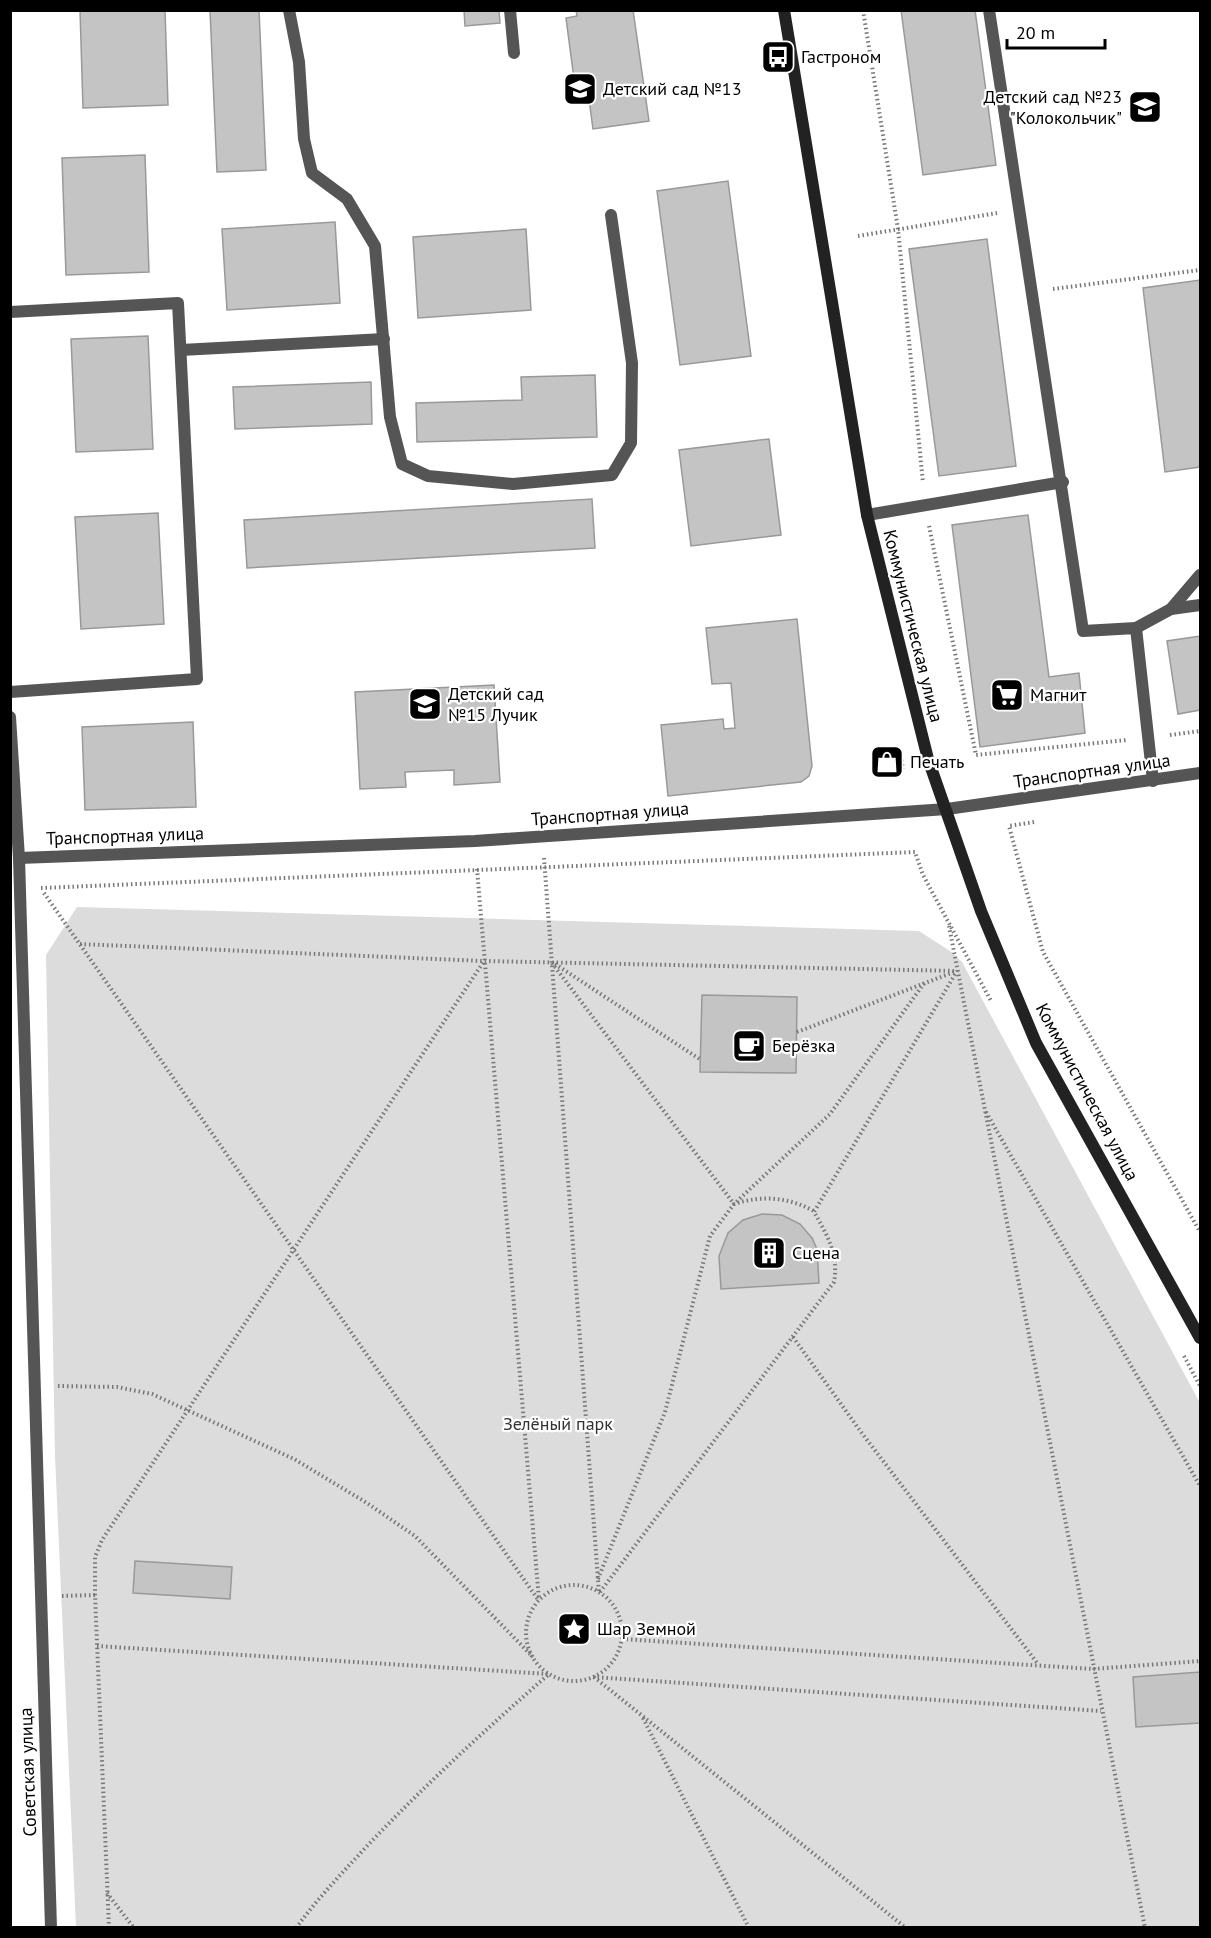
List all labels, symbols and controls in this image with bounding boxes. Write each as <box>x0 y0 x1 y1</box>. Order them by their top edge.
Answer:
scale bar <box>1007 12 1104 50</box>
text: 20 m <box>1016 21 1055 44</box>
bus stop icon: Гастроном <box>760 39 796 75</box>
place label: Гастроном <box>801 45 881 68</box>
school or university icon: Детский сад №13 <box>562 71 598 107</box>
place label: Детский сад №13 <box>603 77 741 100</box>
place label: Детский сад №23 "Колокольчик" <box>984 85 1122 129</box>
school or university icon: Детский сад №23 "Колокольчик" <box>1127 89 1163 125</box>
street label: Коммунистическая улица <box>878 527 949 725</box>
supermarket icon: Магнит <box>989 677 1025 713</box>
place label: Детский сад №15 Лучик <box>448 682 544 726</box>
place label: Магнит <box>1030 683 1087 706</box>
school or university icon: Детский сад №15 Лучик <box>407 686 443 722</box>
shop icon: Печать <box>869 744 905 780</box>
street label: Транспортная улица <box>1012 748 1172 793</box>
place label: Печать <box>910 750 964 773</box>
street label: Транспортная улица <box>530 797 690 830</box>
street label: Транспортная улица <box>46 821 204 850</box>
street label: Коммунистическая улица <box>1031 999 1144 1185</box>
cafe icon: Берёзка <box>731 1028 767 1064</box>
place label: Берёзка <box>772 1034 835 1057</box>
building icon: Сцена <box>751 1235 787 1271</box>
place label: Сцена <box>792 1241 840 1264</box>
park label: Зелёный парк <box>503 1412 613 1435</box>
place icon: Шар Земной <box>556 1611 592 1647</box>
place label: Шар Земной <box>597 1617 696 1640</box>
street label: Советская улица <box>14 1707 41 1837</box>

